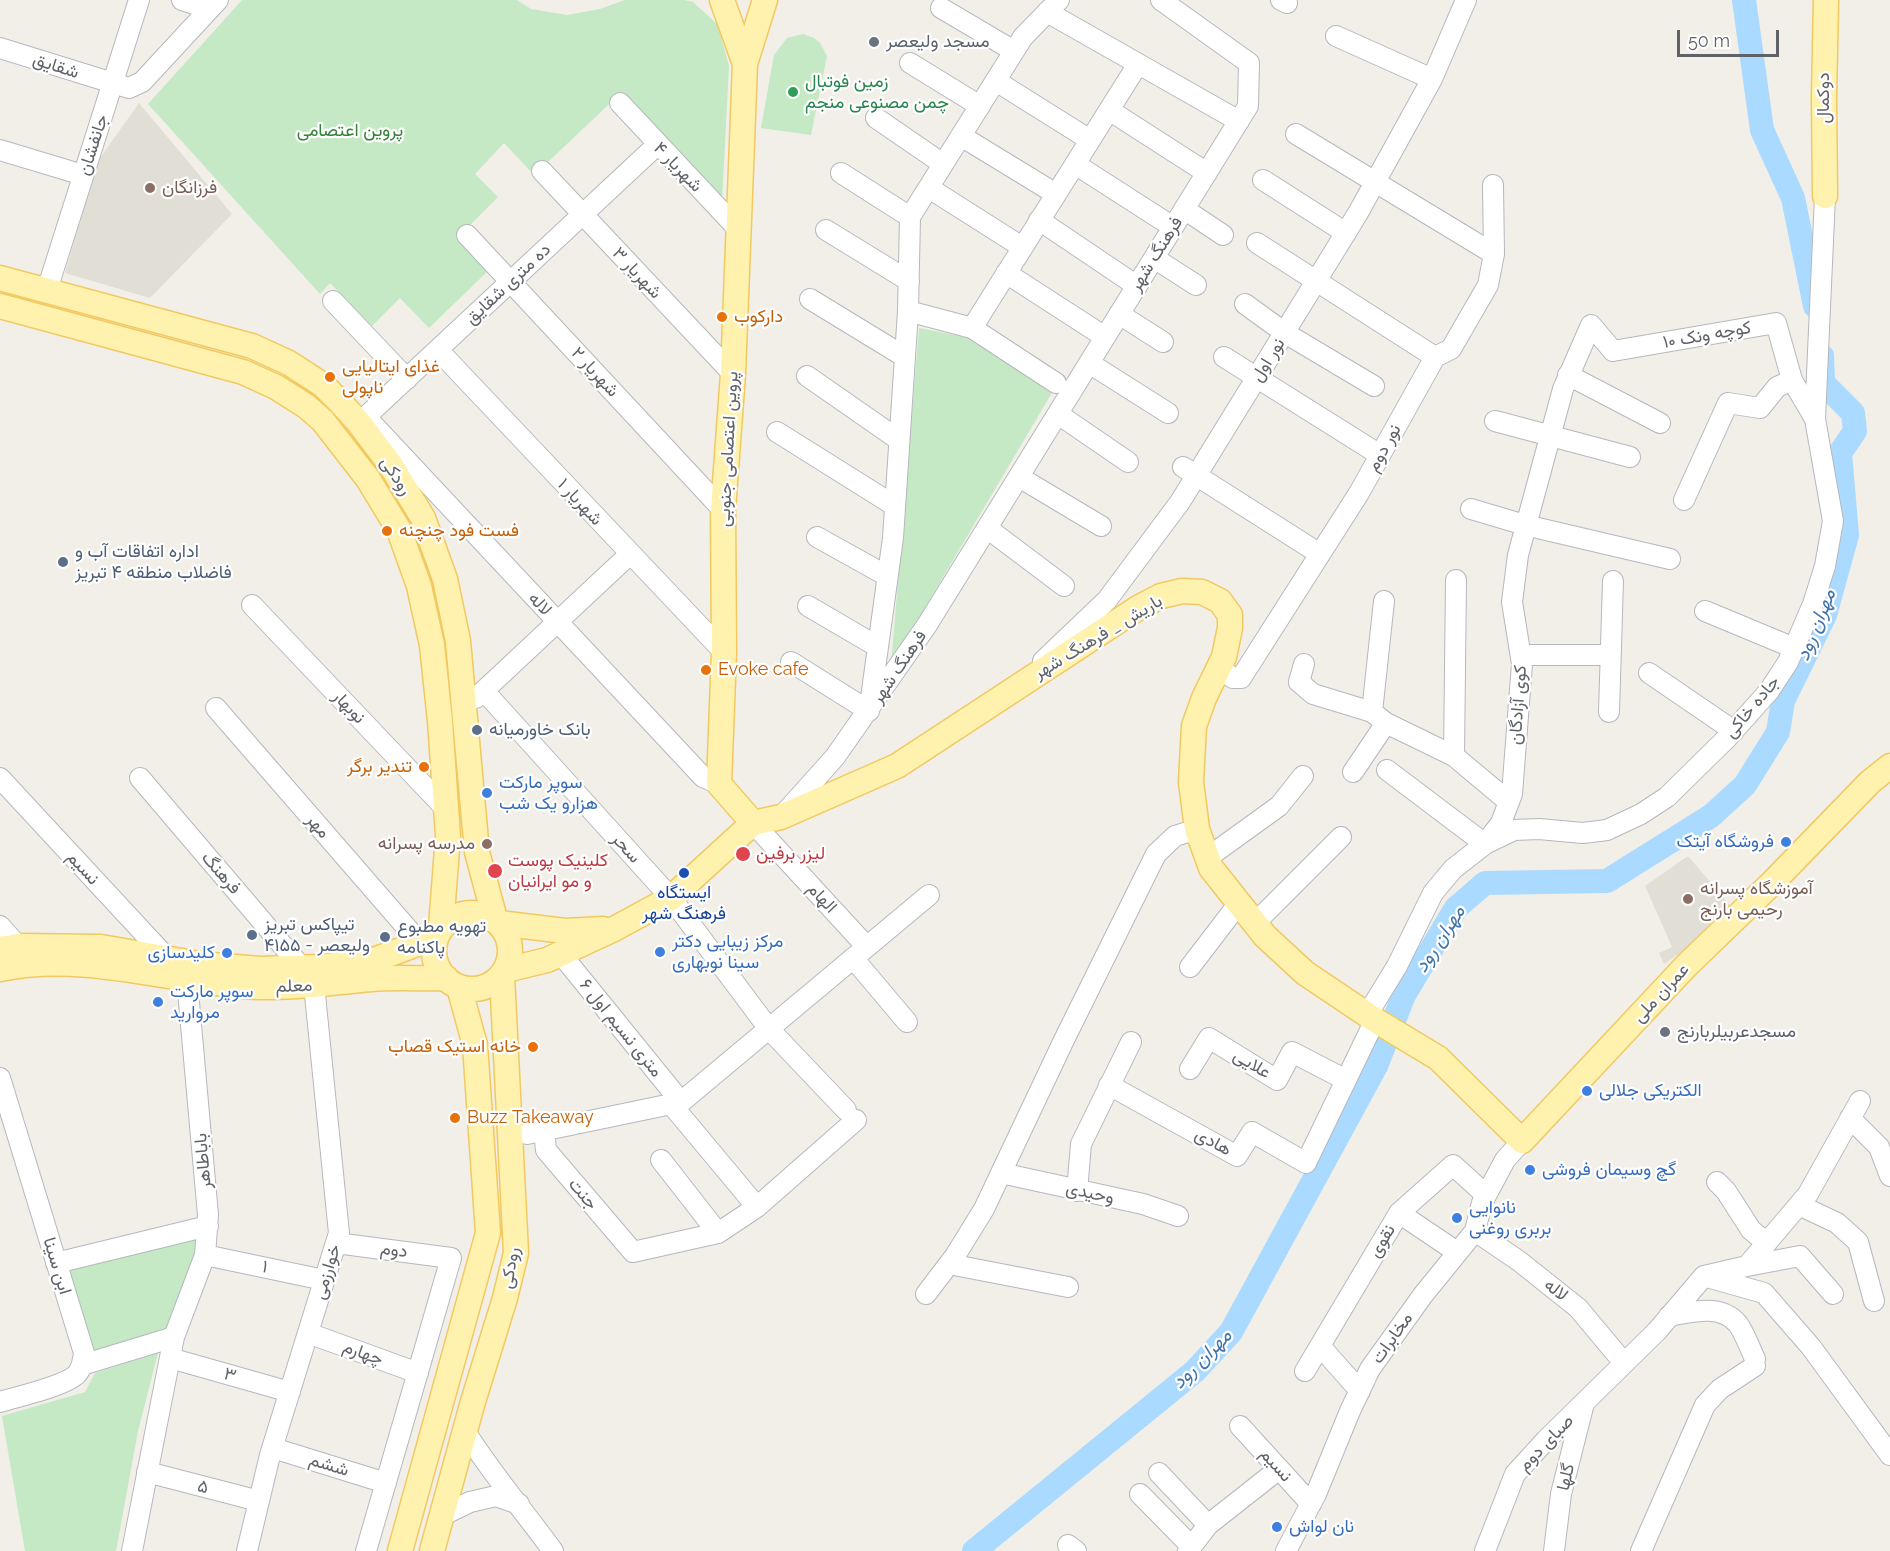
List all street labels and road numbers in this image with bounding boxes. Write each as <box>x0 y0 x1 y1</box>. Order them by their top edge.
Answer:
street label: شقایق <box>30 48 82 84</box>
street label: دوکمال <box>1813 72 1835 124</box>
street label: جانفشان <box>73 112 113 178</box>
street label: شهریار ۴ <box>649 137 707 197</box>
street label: فرهنگ شهر <box>1125 213 1187 295</box>
street label: ده متری شقایق <box>461 239 555 329</box>
street label: شهریار ۳ <box>608 243 666 303</box>
street label: کوچه ونک ۱۰ <box>1661 317 1753 353</box>
street label: نور اول <box>1246 334 1290 386</box>
street label: شهریار ۲ <box>566 342 624 402</box>
street label: پروین اعتصامی جنوبی <box>713 371 743 527</box>
street label: نور دوم <box>1362 420 1406 476</box>
street label: رودکى <box>376 453 416 499</box>
street label: شهریار ۱ <box>553 474 607 530</box>
street label: لاله <box>524 588 556 620</box>
street label: باریش _ فرهنگ شهر <box>1030 590 1166 684</box>
street label: فرهنگ شهر <box>867 626 931 708</box>
street label: کوی آزادگان <box>1504 664 1532 746</box>
street label: جاده خاکی <box>1720 671 1784 743</box>
street label: نوبهار <box>328 686 370 728</box>
street label: مهر <box>301 809 335 843</box>
street label: سحر <box>607 828 645 868</box>
street label: نسیم <box>62 847 104 889</box>
street label: فرهنگ <box>197 847 245 899</box>
street label: الهام <box>803 878 841 918</box>
street label: عمران ملی <box>1628 959 1694 1027</box>
street label: معلم <box>275 975 313 997</box>
street label: ۶ متری نسیم اول <box>575 975 667 1081</box>
street label: علایی <box>1229 1044 1275 1084</box>
street label: هادی <box>1191 1123 1235 1161</box>
street label: باباطاهر <box>190 1132 216 1190</box>
street label: جنت <box>564 1174 602 1214</box>
street label: وحیدی <box>1064 1177 1116 1209</box>
street label: نقوی <box>1364 1221 1400 1261</box>
street label: ابن سینا <box>38 1235 76 1297</box>
street label: دوم <box>379 1237 409 1263</box>
street label: خوارزمی <box>308 1242 346 1302</box>
street label: رودکی <box>496 1245 524 1291</box>
street label: ۱ <box>260 1256 270 1278</box>
street label: لاله <box>1540 1274 1572 1306</box>
street label: مخابرات <box>1367 1308 1417 1368</box>
street label: چهارم <box>340 1336 386 1370</box>
street label: ۳ <box>221 1363 239 1387</box>
street label: صبای دوم <box>1514 1410 1578 1476</box>
street label: نسیم <box>1255 1444 1297 1486</box>
street label: ششم <box>306 1449 352 1481</box>
street label: گلها <box>1552 1461 1580 1493</box>
street label: ۵ <box>195 1475 211 1499</box>

